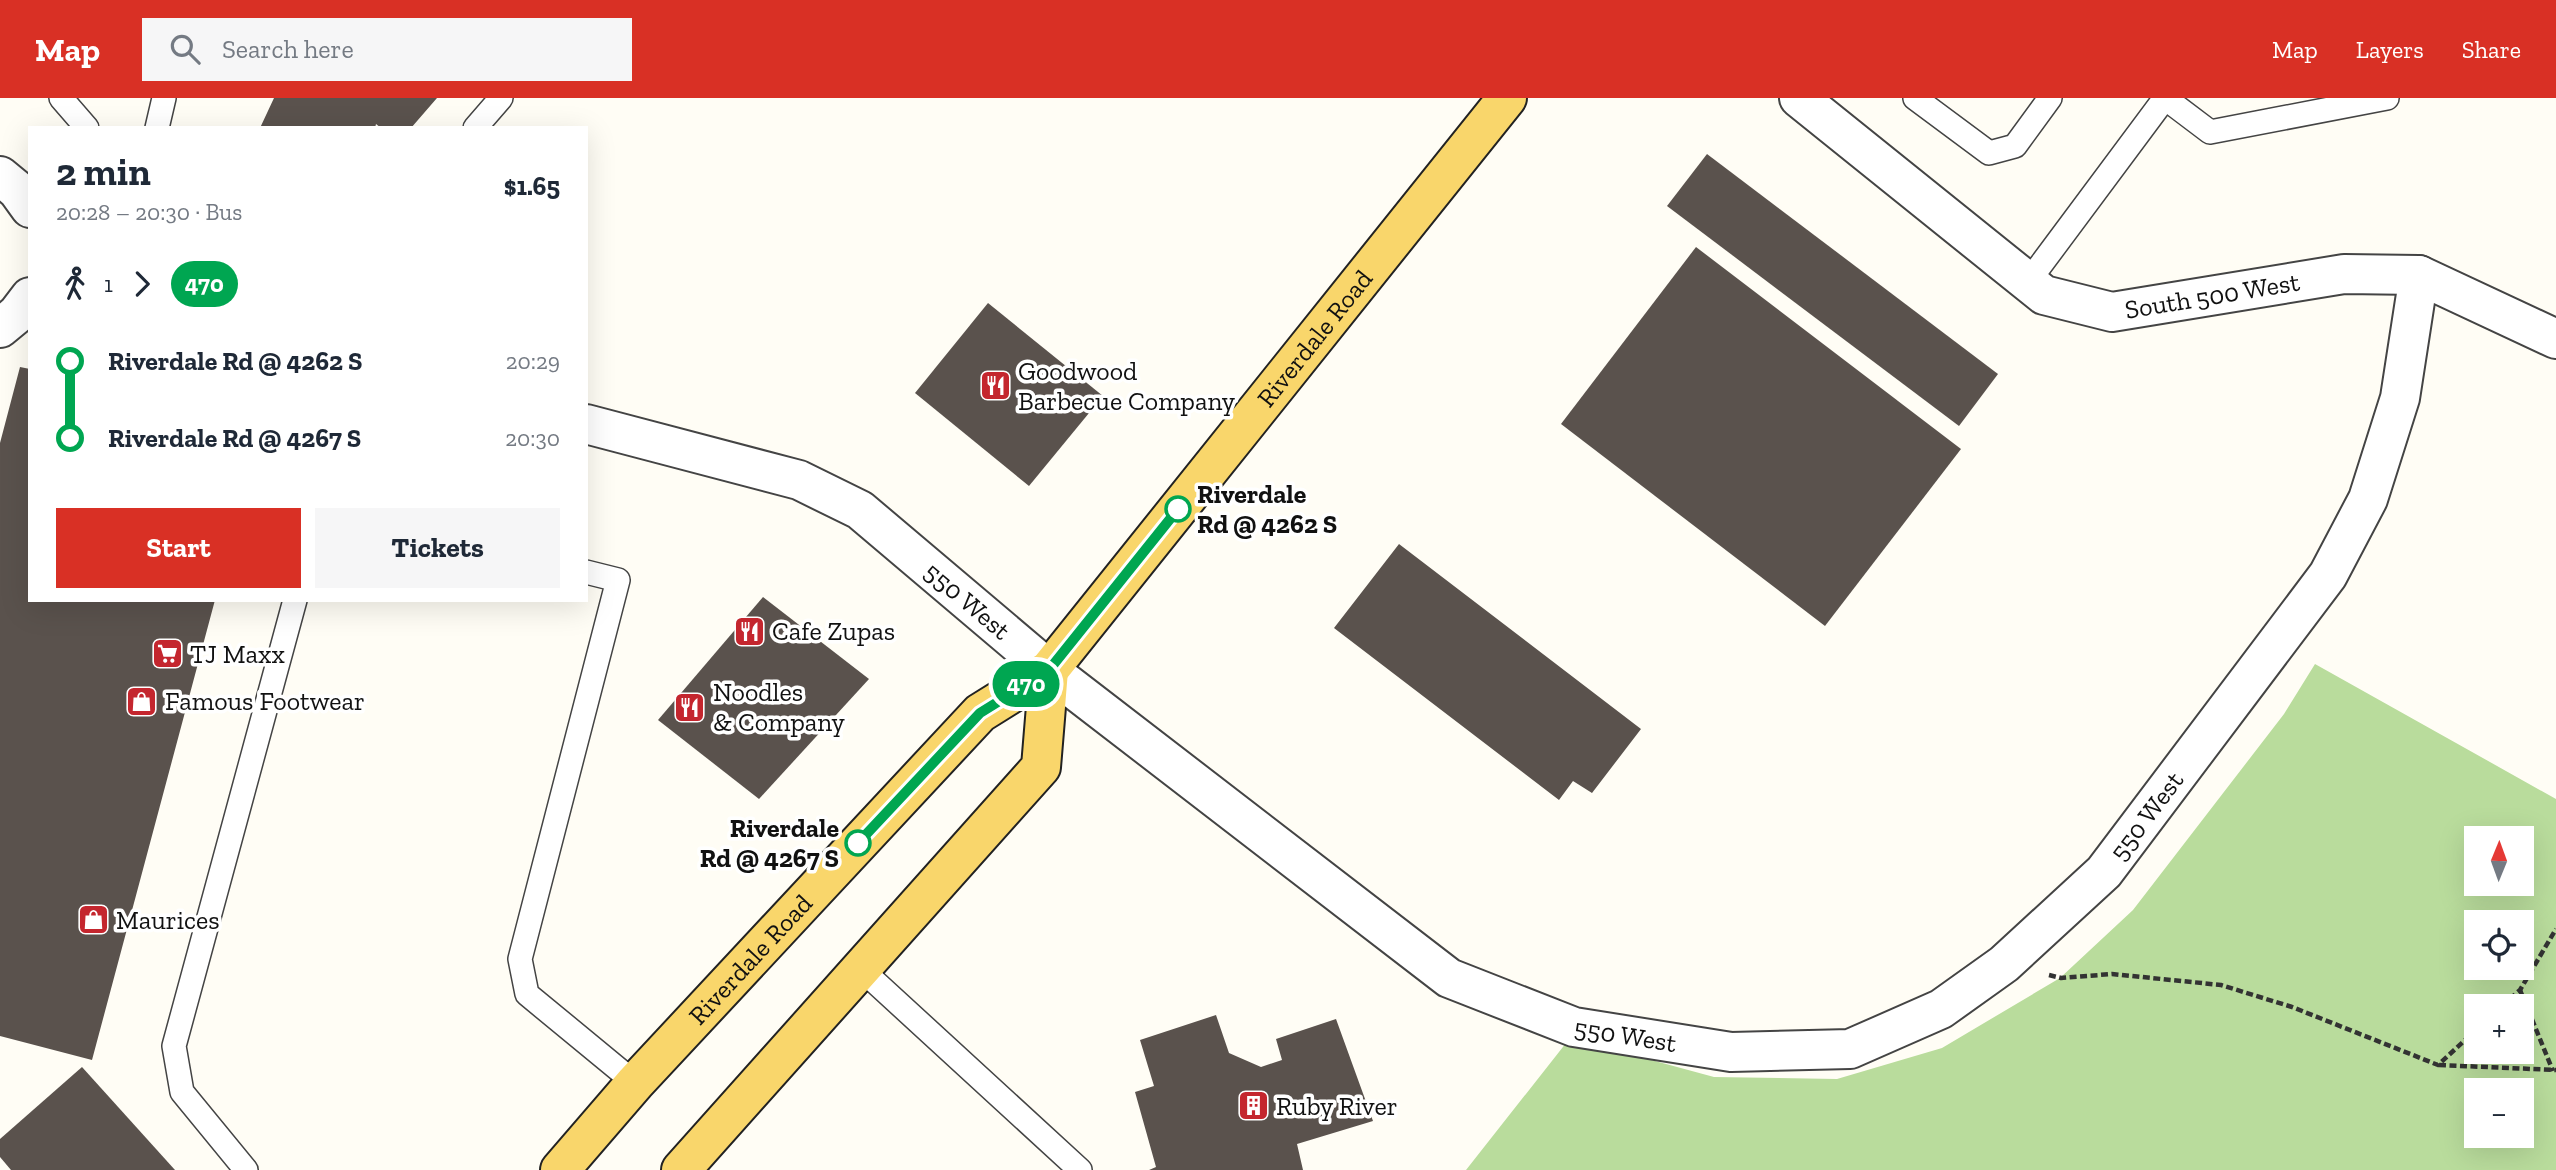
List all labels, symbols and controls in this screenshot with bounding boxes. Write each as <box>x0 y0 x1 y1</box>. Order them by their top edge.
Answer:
search box <box>142 18 632 81</box>
text: Map <box>35 30 100 69</box>
icon: search <box>166 30 204 68</box>
text: Search here <box>222 33 354 65</box>
text: Map <box>2272 35 2318 64</box>
text: Layers <box>2356 35 2424 64</box>
text: Share <box>2462 35 2521 64</box>
text: 2 min <box>56 149 151 195</box>
text: $1.65 <box>504 170 560 202</box>
text: 20:28 – 20:30 · Bus <box>56 198 242 226</box>
street label: Riverdale Road <box>1250 263 1379 413</box>
icon: walk <box>56 265 94 303</box>
icon: forward <box>123 265 161 303</box>
street label: South 500 West <box>2123 265 2302 326</box>
text: 470 <box>185 269 224 298</box>
text: 1 <box>104 270 113 298</box>
text: Riverdale Rd @ 4262 S <box>108 345 362 377</box>
text: 20:29 <box>506 347 560 375</box>
place label: Goodwood Barbecue Company <box>1018 355 1236 417</box>
restaurant icon: Goodwood Barbecue Company <box>978 369 1012 403</box>
text: Riverdale Rd @ 4267 S <box>108 422 361 454</box>
text: 20:30 <box>505 424 560 452</box>
place label: Riverdale Rd @ 4262 S <box>1197 478 1337 540</box>
marker: Riverdale Rd @ 4262 S <box>1165 496 1191 522</box>
button: Start <box>56 508 301 588</box>
button: Tickets <box>315 508 560 588</box>
street label: 550 West <box>918 555 1017 647</box>
restaurant icon: Cafe Zupas <box>732 614 766 648</box>
place label: Cafe Zupas <box>772 615 895 647</box>
supermarket icon: TJ Maxx <box>150 637 184 671</box>
place label: TJ Maxx <box>190 638 285 670</box>
line badge: 470 <box>986 661 1066 707</box>
text: 470 <box>1007 669 1045 698</box>
place label: Noodles & Company <box>713 676 846 738</box>
shop icon: Famous Footwear <box>125 684 159 718</box>
place label: Famous Footwear <box>165 685 365 717</box>
restaurant icon: Noodles & Company <box>673 690 707 724</box>
street label: 550 West <box>2103 765 2190 867</box>
place label: Riverdale Rd @ 4267 S <box>700 812 839 874</box>
north arrow <box>2464 826 2534 896</box>
map controls <box>2464 826 2534 1148</box>
marker: Riverdale Rd @ 4267 S <box>845 830 871 856</box>
street label: Riverdale Road <box>682 887 819 1031</box>
shop icon: Maurices <box>76 903 110 937</box>
place label: Maurices <box>116 904 220 936</box>
button: locate <box>2464 910 2534 980</box>
button: + <box>2464 994 2534 1064</box>
street label: 550 West <box>1572 1011 1679 1059</box>
button: − <box>2464 1078 2534 1148</box>
building icon: Ruby River <box>1236 1089 1270 1123</box>
place label: Ruby River <box>1276 1090 1398 1122</box>

